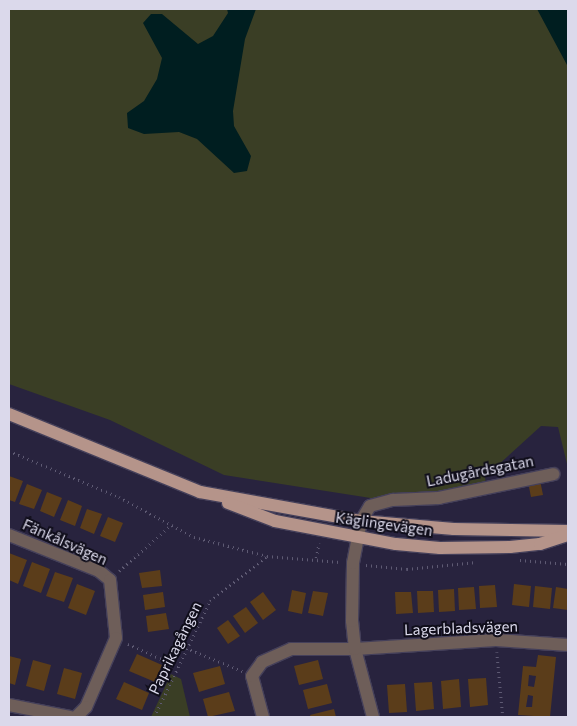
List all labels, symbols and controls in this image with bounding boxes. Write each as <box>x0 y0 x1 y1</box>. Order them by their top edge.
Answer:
street label: Ladugårdsgatan <box>425 452 535 490</box>
street label: Käglingevägen <box>334 508 434 540</box>
street label: Fänkålsvägen <box>20 515 110 569</box>
street label: Paprikagången <box>145 599 205 697</box>
street label: Lagerbladsvägen <box>404 617 518 639</box>

